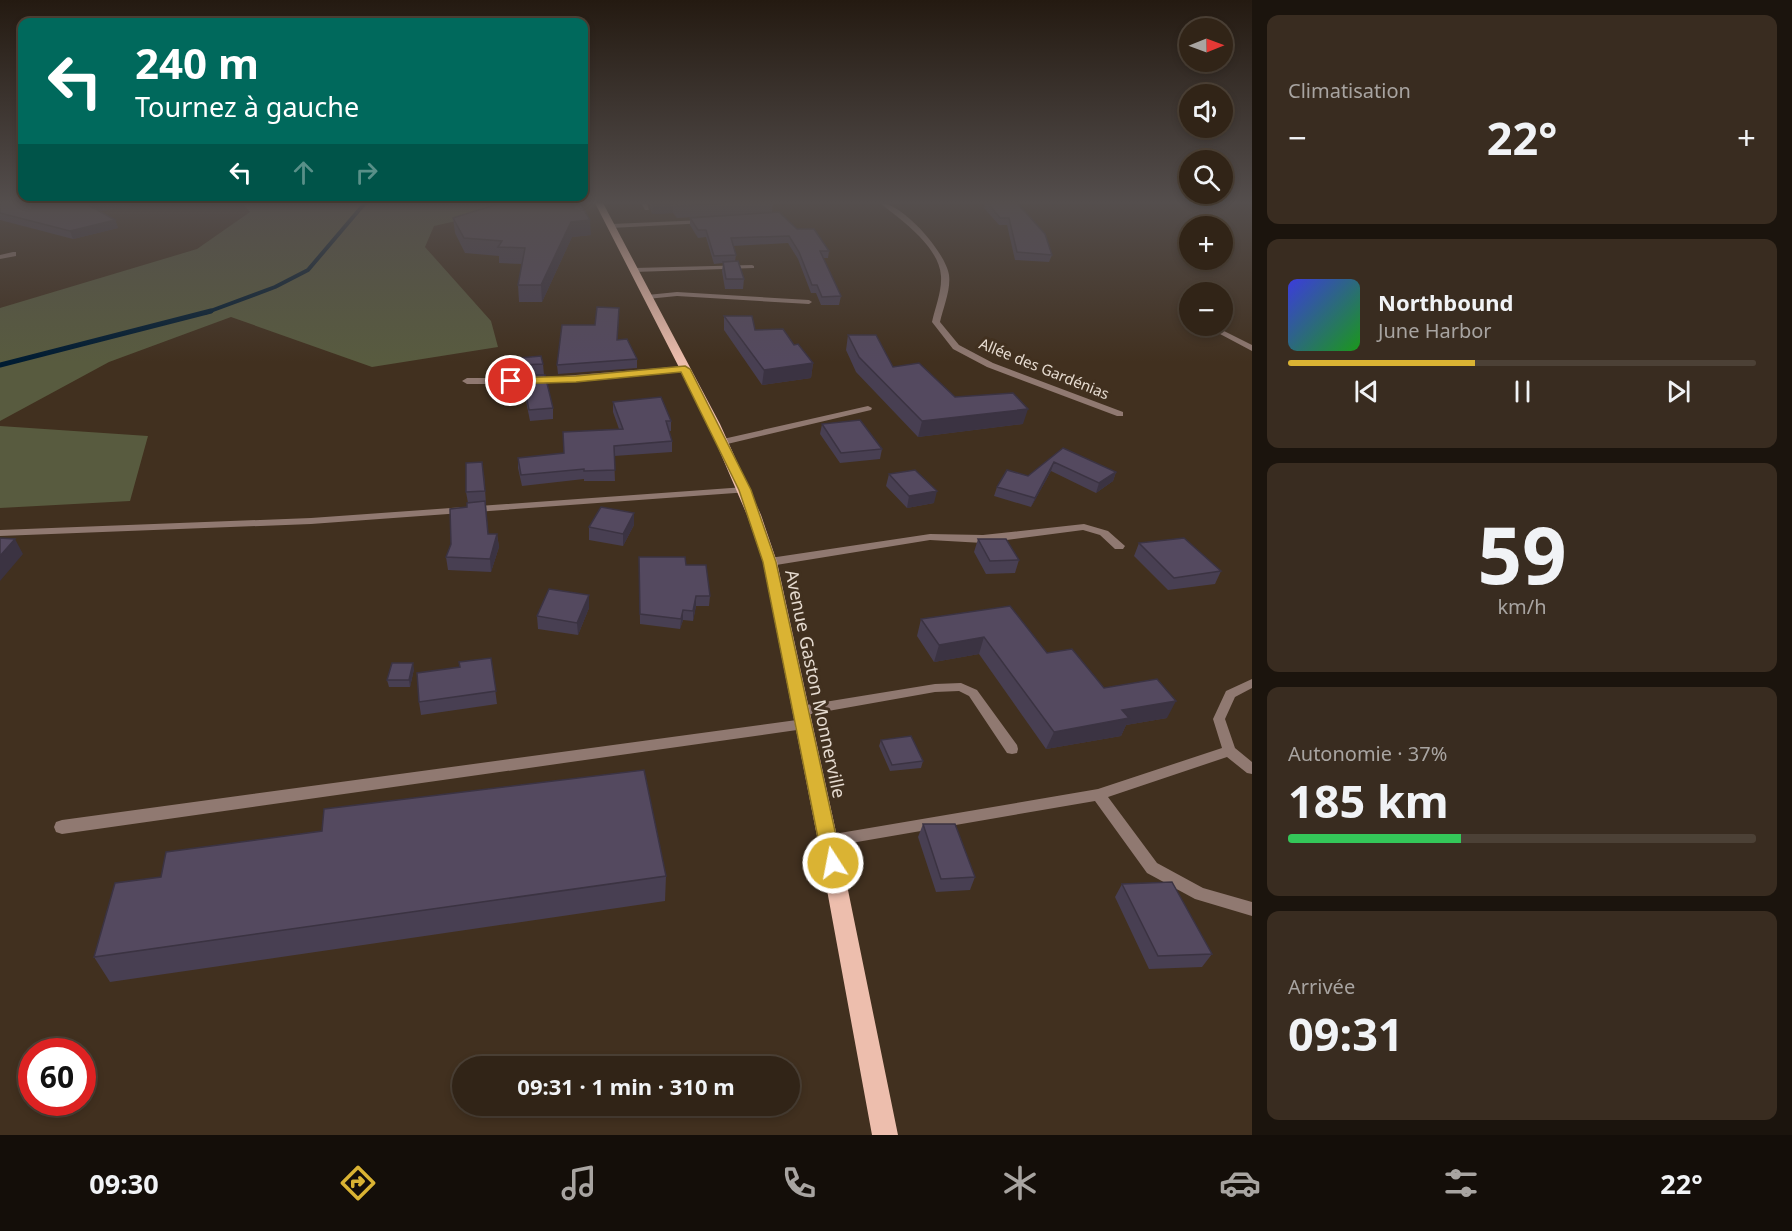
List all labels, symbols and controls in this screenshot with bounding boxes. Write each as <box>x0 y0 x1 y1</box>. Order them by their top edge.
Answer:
north arrow <box>1179 18 1233 72</box>
map controls <box>1179 18 1233 336</box>
text: 240 m <box>135 34 259 91</box>
icon: left <box>36 42 114 120</box>
text: Climatisation <box>1288 77 1411 104</box>
button: sound <box>1179 84 1233 138</box>
text: Tournez à gauche <box>135 88 359 125</box>
text: 22° <box>1487 107 1557 168</box>
text: − <box>1288 115 1307 160</box>
text: + <box>1737 115 1756 160</box>
button: search <box>1179 150 1233 204</box>
icon: left <box>224 156 257 189</box>
icon: ahead <box>287 156 320 189</box>
icon: right <box>350 156 383 189</box>
button: + <box>1179 216 1233 270</box>
button: − <box>1179 282 1233 336</box>
text: Northbound <box>1378 287 1513 317</box>
text: June Harbor <box>1378 317 1492 344</box>
street label: Allée des Gardénias <box>976 333 1112 403</box>
pin <box>485 355 536 406</box>
icon: arrive <box>494 364 527 397</box>
icon: previous <box>1350 375 1383 408</box>
icon: pause <box>1506 375 1539 408</box>
icon: next <box>1662 375 1695 408</box>
text: 59 <box>1477 501 1567 607</box>
street label: Avenue Gaston Monnerville <box>780 567 852 800</box>
text: km/h <box>1497 593 1547 620</box>
text: Autonomie · 37% <box>1288 740 1447 767</box>
text: 185 km <box>1288 770 1449 831</box>
position arrow <box>801 831 865 895</box>
text: Arrivée <box>1288 973 1355 1000</box>
text: 09:31 <box>1288 1003 1404 1064</box>
speed limit sign: 60 <box>18 1038 96 1116</box>
text: 09:31 · 1 min · 310 m <box>517 1071 735 1101</box>
icon: directions <box>337 1162 379 1204</box>
icon: music <box>558 1162 600 1204</box>
icon: phone <box>778 1162 820 1204</box>
icon: climate <box>999 1162 1041 1204</box>
icon: car <box>1219 1162 1261 1204</box>
icon: filters <box>1440 1162 1482 1204</box>
text: 09:30 <box>89 1165 159 1202</box>
text: 22° <box>1660 1165 1703 1202</box>

